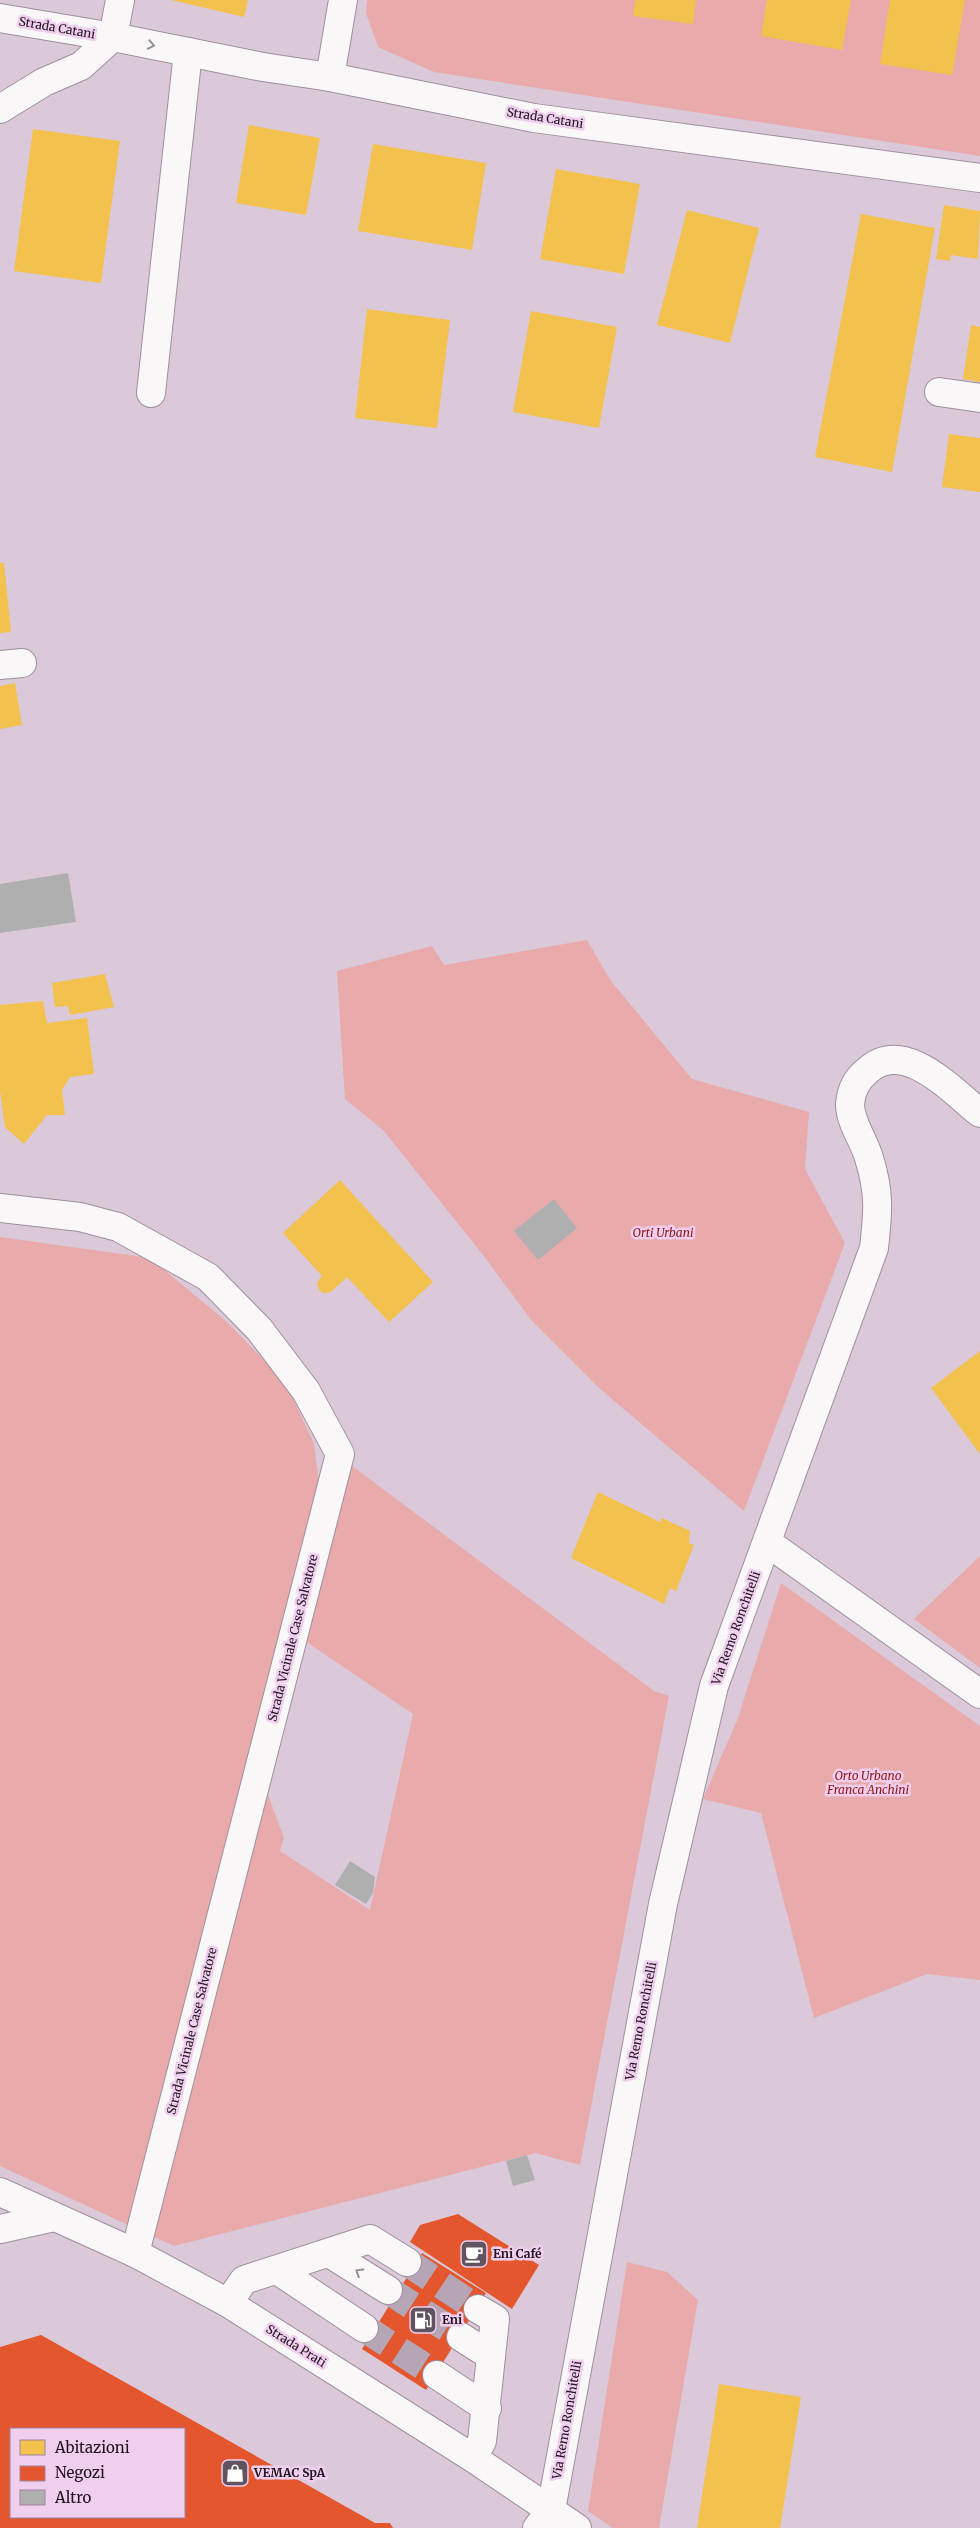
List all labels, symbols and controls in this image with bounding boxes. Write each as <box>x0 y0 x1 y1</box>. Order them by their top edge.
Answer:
street label: Strada Catani <box>18 13 97 42</box>
one-way arrow <box>147 39 156 50</box>
street label: Strada Catani <box>506 104 585 131</box>
park label: Orti Urbani <box>633 1225 694 1240</box>
street label: Strada Vicinale Case Salvatore <box>264 1553 321 1723</box>
street label: Via Remo Ronchitelli <box>708 1569 763 1688</box>
park label: Orto Urbano Franca Anchini <box>826 1768 909 1797</box>
street label: Strada Vicinale Case Salvatore <box>163 1946 220 2116</box>
street label: Via Remo Ronchitelli <box>622 1960 659 2082</box>
cafe icon: Eni Café <box>459 2239 489 2269</box>
place label: Eni Café <box>493 2246 542 2261</box>
one-way arrow <box>355 2268 364 2278</box>
fuel station icon: Eni <box>408 2305 438 2335</box>
place label: Eni <box>442 2312 462 2327</box>
street label: Strada Prati <box>263 2321 329 2370</box>
street label: Via Remo Ronchitelli <box>549 2359 584 2481</box>
legend <box>10 2428 185 2518</box>
text: Abitazioni <box>54 2438 130 2457</box>
shop icon: VEMAC SpA <box>220 2458 250 2488</box>
text: Negozi <box>55 2463 105 2482</box>
place label: VEMAC SpA <box>253 2465 326 2480</box>
text: Altro <box>54 2488 91 2507</box>

